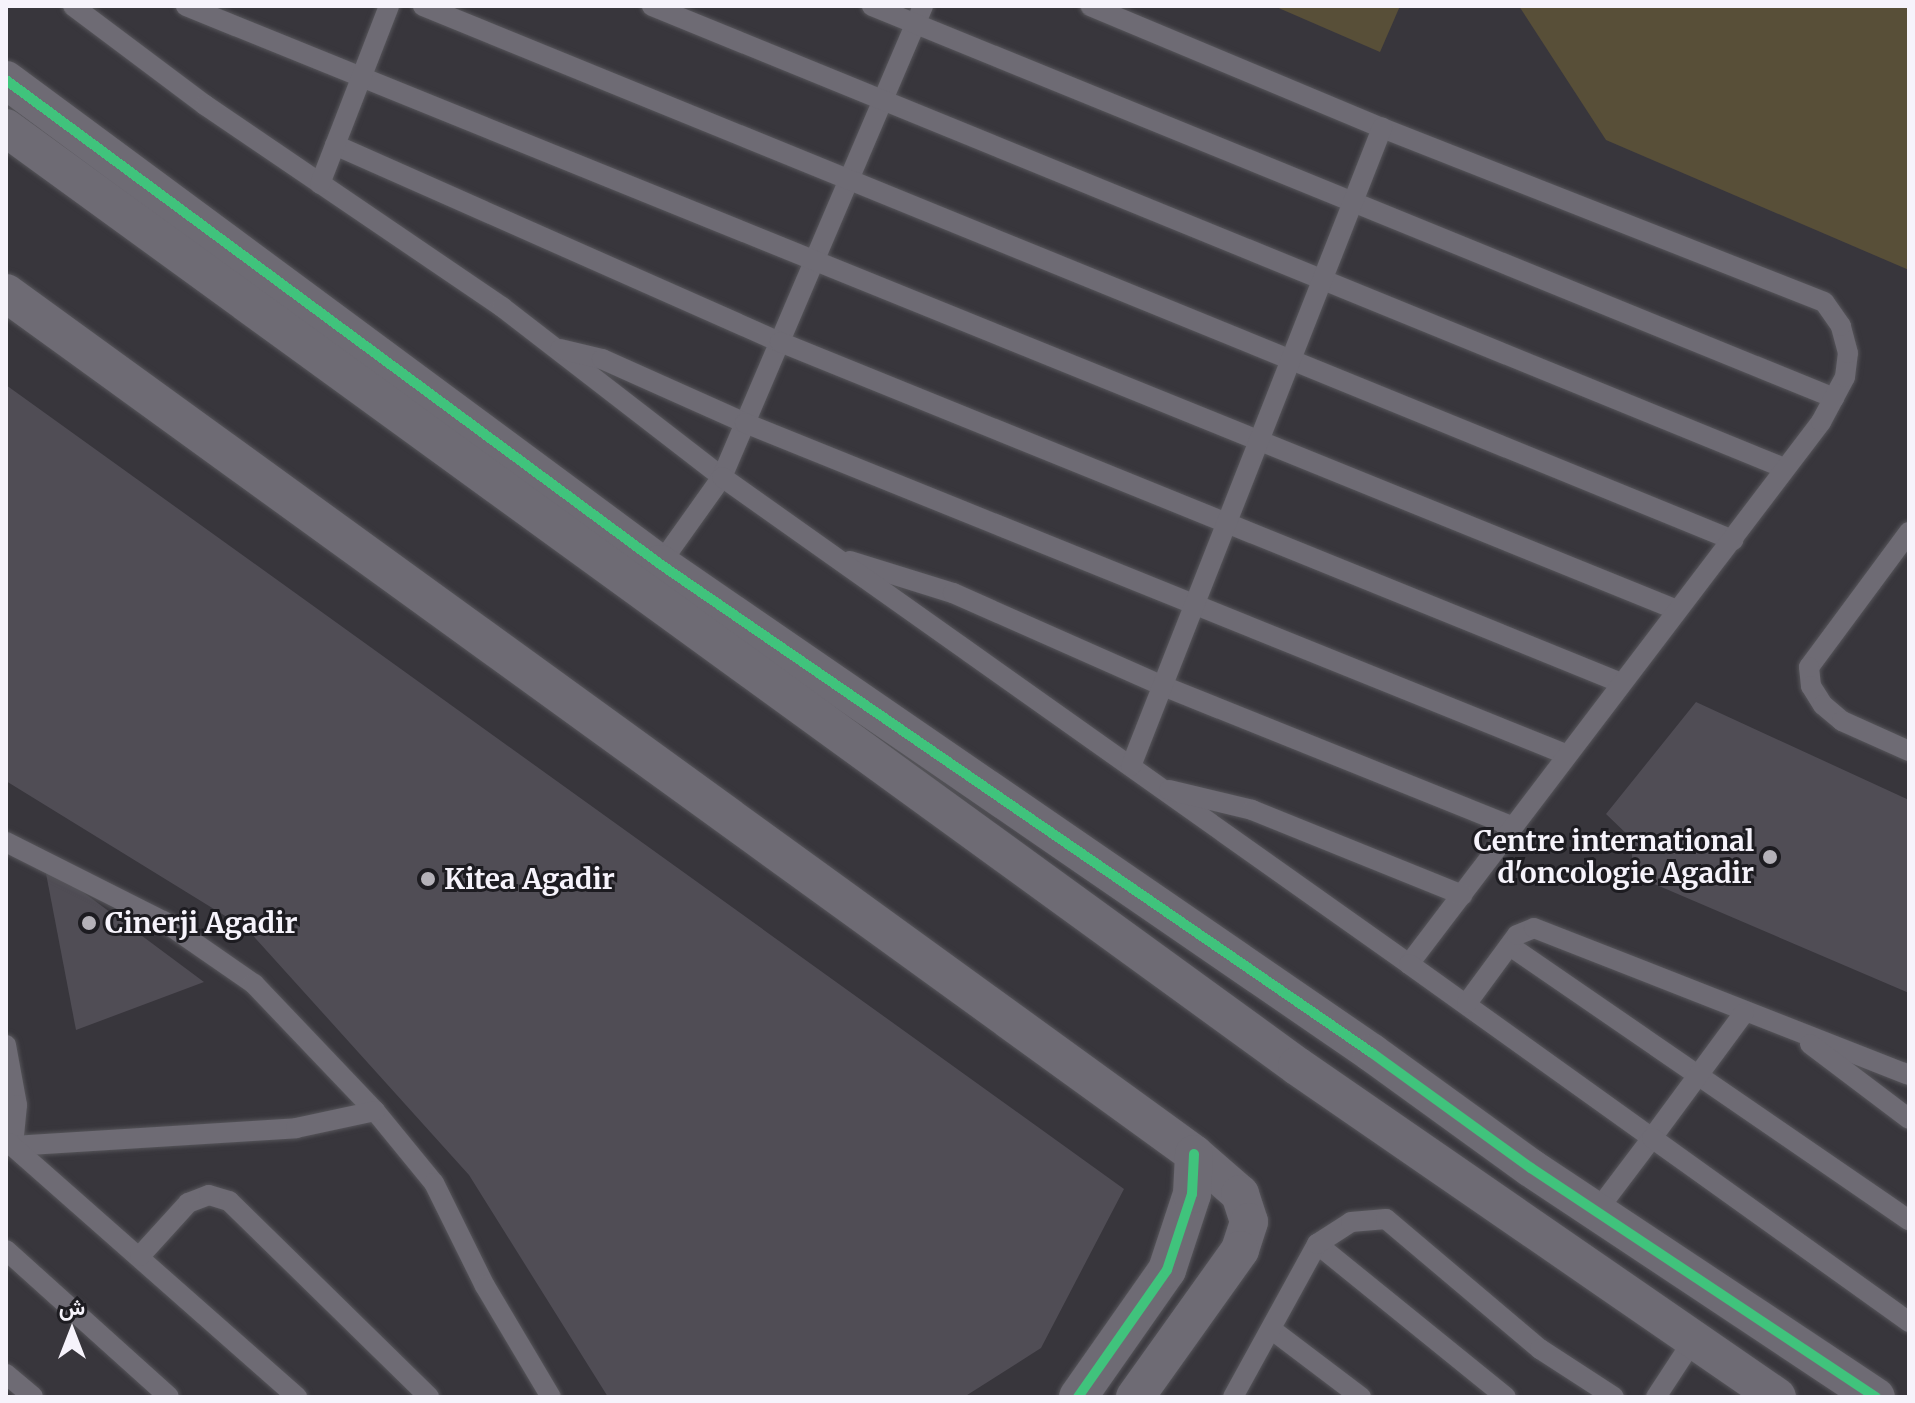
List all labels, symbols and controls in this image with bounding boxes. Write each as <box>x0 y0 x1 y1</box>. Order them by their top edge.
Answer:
place label: Centre international d'oncologie Agadir <box>1474 824 1754 890</box>
marker: Centre international d'oncologie Agadir <box>1761 848 1779 866</box>
place label: Kitea Agadir <box>444 862 615 896</box>
marker: Kitea Agadir <box>419 870 437 888</box>
place label: Cinerji Agadir <box>105 906 297 940</box>
marker: Cinerji Agadir <box>80 914 98 932</box>
north arrow <box>32 1291 112 1371</box>
text: ش <box>59 1293 85 1321</box>

